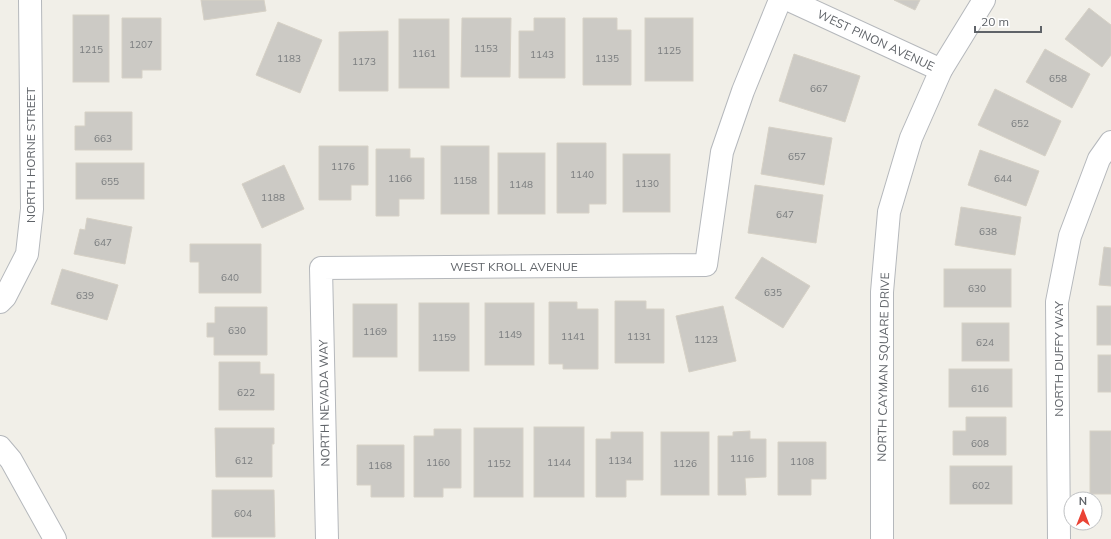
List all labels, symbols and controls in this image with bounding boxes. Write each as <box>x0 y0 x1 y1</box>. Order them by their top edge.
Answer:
street label: WEST PINON AVENUE <box>815 6 937 74</box>
scale bar <box>975 8 1041 34</box>
text: 20 m <box>981 14 1009 29</box>
house number: 1207 <box>129 38 153 51</box>
house number: 1153 <box>474 42 498 55</box>
house number: 1215 <box>79 43 103 56</box>
house number: 1125 <box>657 44 681 57</box>
house number: 1161 <box>412 47 436 60</box>
house number: 1143 <box>530 48 554 61</box>
house number: 1183 <box>277 52 301 65</box>
house number: 1135 <box>595 52 619 65</box>
house number: 1173 <box>352 55 376 68</box>
house number: 658 <box>1049 72 1067 85</box>
house number: 667 <box>810 82 828 95</box>
street label: NORTH HORNE STREET <box>23 86 38 223</box>
house number: 652 <box>1011 117 1029 130</box>
house number: 663 <box>94 132 112 145</box>
house number: 657 <box>788 150 806 163</box>
house number: 1176 <box>331 160 355 173</box>
house number: 1140 <box>570 168 594 181</box>
house number: 1166 <box>388 172 412 185</box>
house number: 644 <box>994 172 1012 185</box>
house number: 1158 <box>453 174 477 187</box>
house number: 655 <box>101 175 119 188</box>
house number: 1130 <box>635 177 659 190</box>
house number: 1148 <box>509 178 533 191</box>
house number: 1188 <box>261 191 285 204</box>
house number: 647 <box>776 208 794 221</box>
house number: 638 <box>979 225 997 238</box>
house number: 647 <box>94 236 112 249</box>
street label: WEST KROLL AVENUE <box>450 259 578 274</box>
house number: 640 <box>221 271 239 284</box>
street label: NORTH CAYMAN SQUARE DRIVE <box>874 272 892 462</box>
house number: 630 <box>968 282 986 295</box>
house number: 635 <box>764 286 782 299</box>
house number: 639 <box>76 289 94 302</box>
street label: NORTH DUFFY WAY <box>1051 301 1066 417</box>
house number: 630 <box>228 324 246 337</box>
house number: 1169 <box>363 325 387 338</box>
house number: 1149 <box>498 328 522 341</box>
house number: 1141 <box>561 330 585 343</box>
house number: 1131 <box>627 330 651 343</box>
house number: 1159 <box>432 331 456 344</box>
house number: 1123 <box>694 333 718 346</box>
house number: 624 <box>976 336 994 349</box>
street label: NORTH NEVADA WAY <box>315 339 333 467</box>
house number: 616 <box>971 382 989 395</box>
house number: 622 <box>237 386 255 399</box>
house number: 608 <box>971 437 989 450</box>
house number: 1116 <box>730 452 754 465</box>
house number: 612 <box>235 454 253 467</box>
house number: 1134 <box>608 454 632 467</box>
house number: 1108 <box>790 455 814 468</box>
house number: 1160 <box>426 456 450 469</box>
house number: 1144 <box>547 456 571 469</box>
house number: 1152 <box>487 457 511 470</box>
house number: 1126 <box>673 457 697 470</box>
house number: 1168 <box>368 459 392 472</box>
house number: 602 <box>972 479 990 492</box>
north arrow <box>1063 491 1103 531</box>
text: N <box>1079 494 1087 508</box>
house number: 604 <box>234 507 252 520</box>

